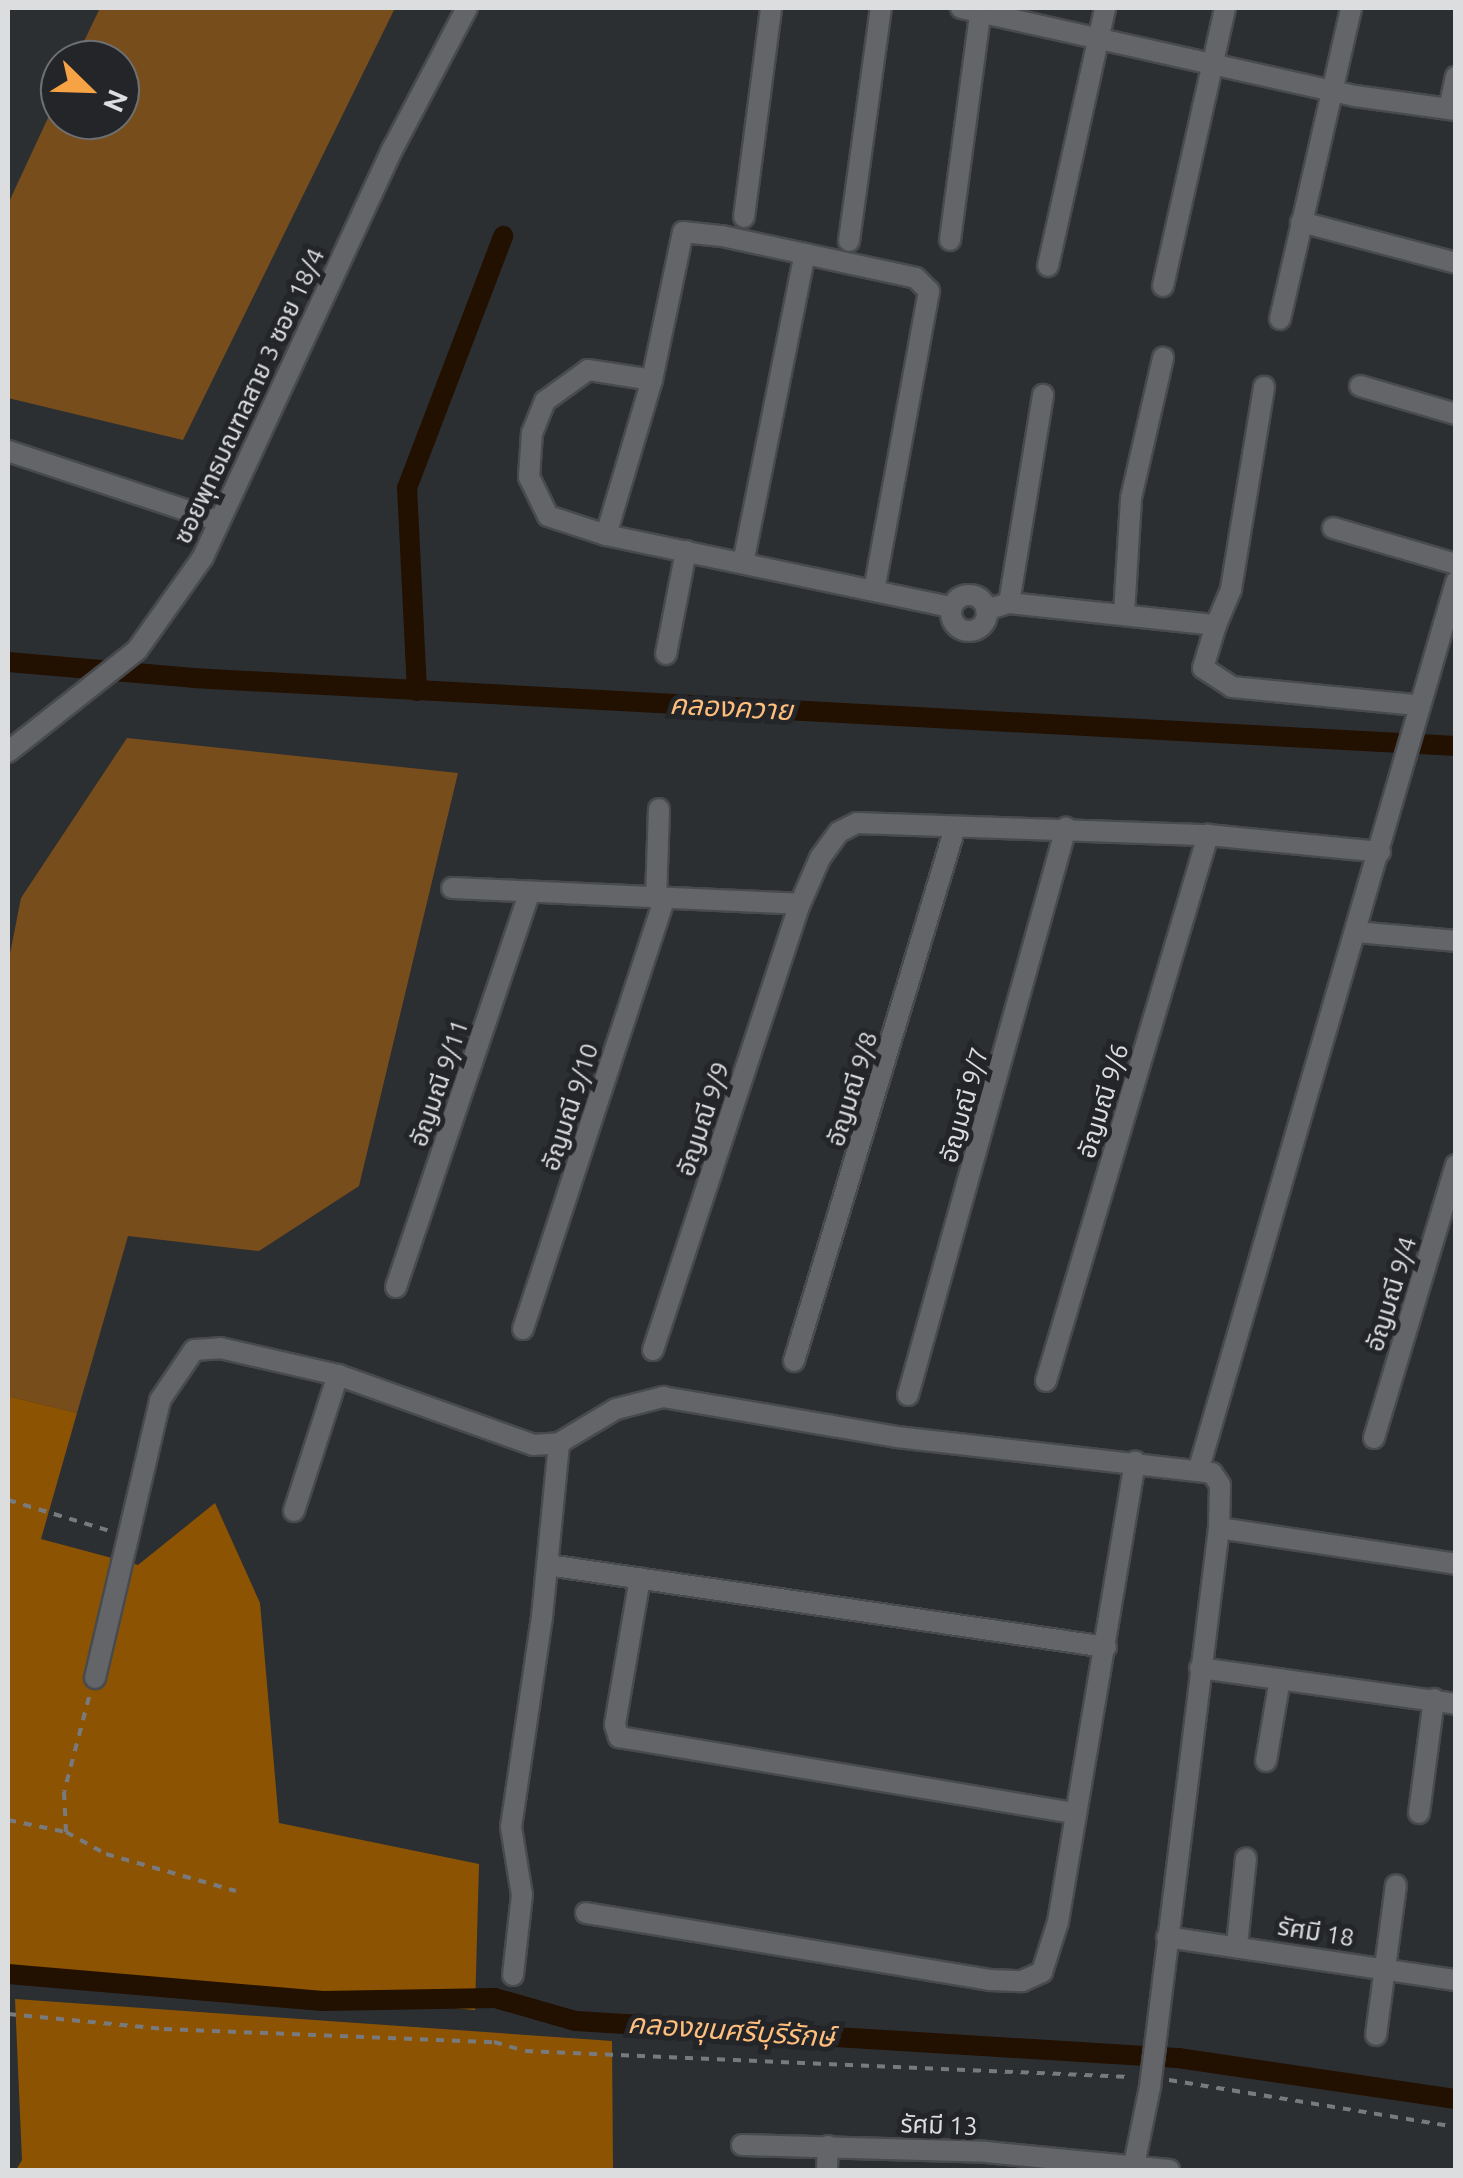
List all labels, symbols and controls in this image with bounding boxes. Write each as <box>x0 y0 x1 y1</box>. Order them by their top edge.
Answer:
north arrow <box>40 40 140 140</box>
text: N <box>98 85 135 117</box>
street label: ซอยพุทธมณฑลสาย 3 ซอย 18/4 <box>167 244 331 548</box>
water label: คลองควาย <box>669 687 793 727</box>
street label: อัญมณี 9/11 <box>403 1016 475 1150</box>
street label: อัญมณี 9/8 <box>820 1028 884 1150</box>
street label: อัญมณี 9/10 <box>535 1039 605 1175</box>
street label: อัญมณี 9/6 <box>1071 1040 1135 1162</box>
street label: อัญมณี 9/7 <box>933 1044 995 1166</box>
street label: อัญมณี 9/9 <box>670 1058 736 1180</box>
street label: อัญมณี 9/4 <box>1359 1233 1423 1355</box>
street label: รัศมี 18 <box>1276 1911 1356 1953</box>
water label: คลองขุนศรีบุรีรักษ์ <box>627 2006 835 2054</box>
street label: รัศมี 13 <box>900 2109 978 2141</box>

